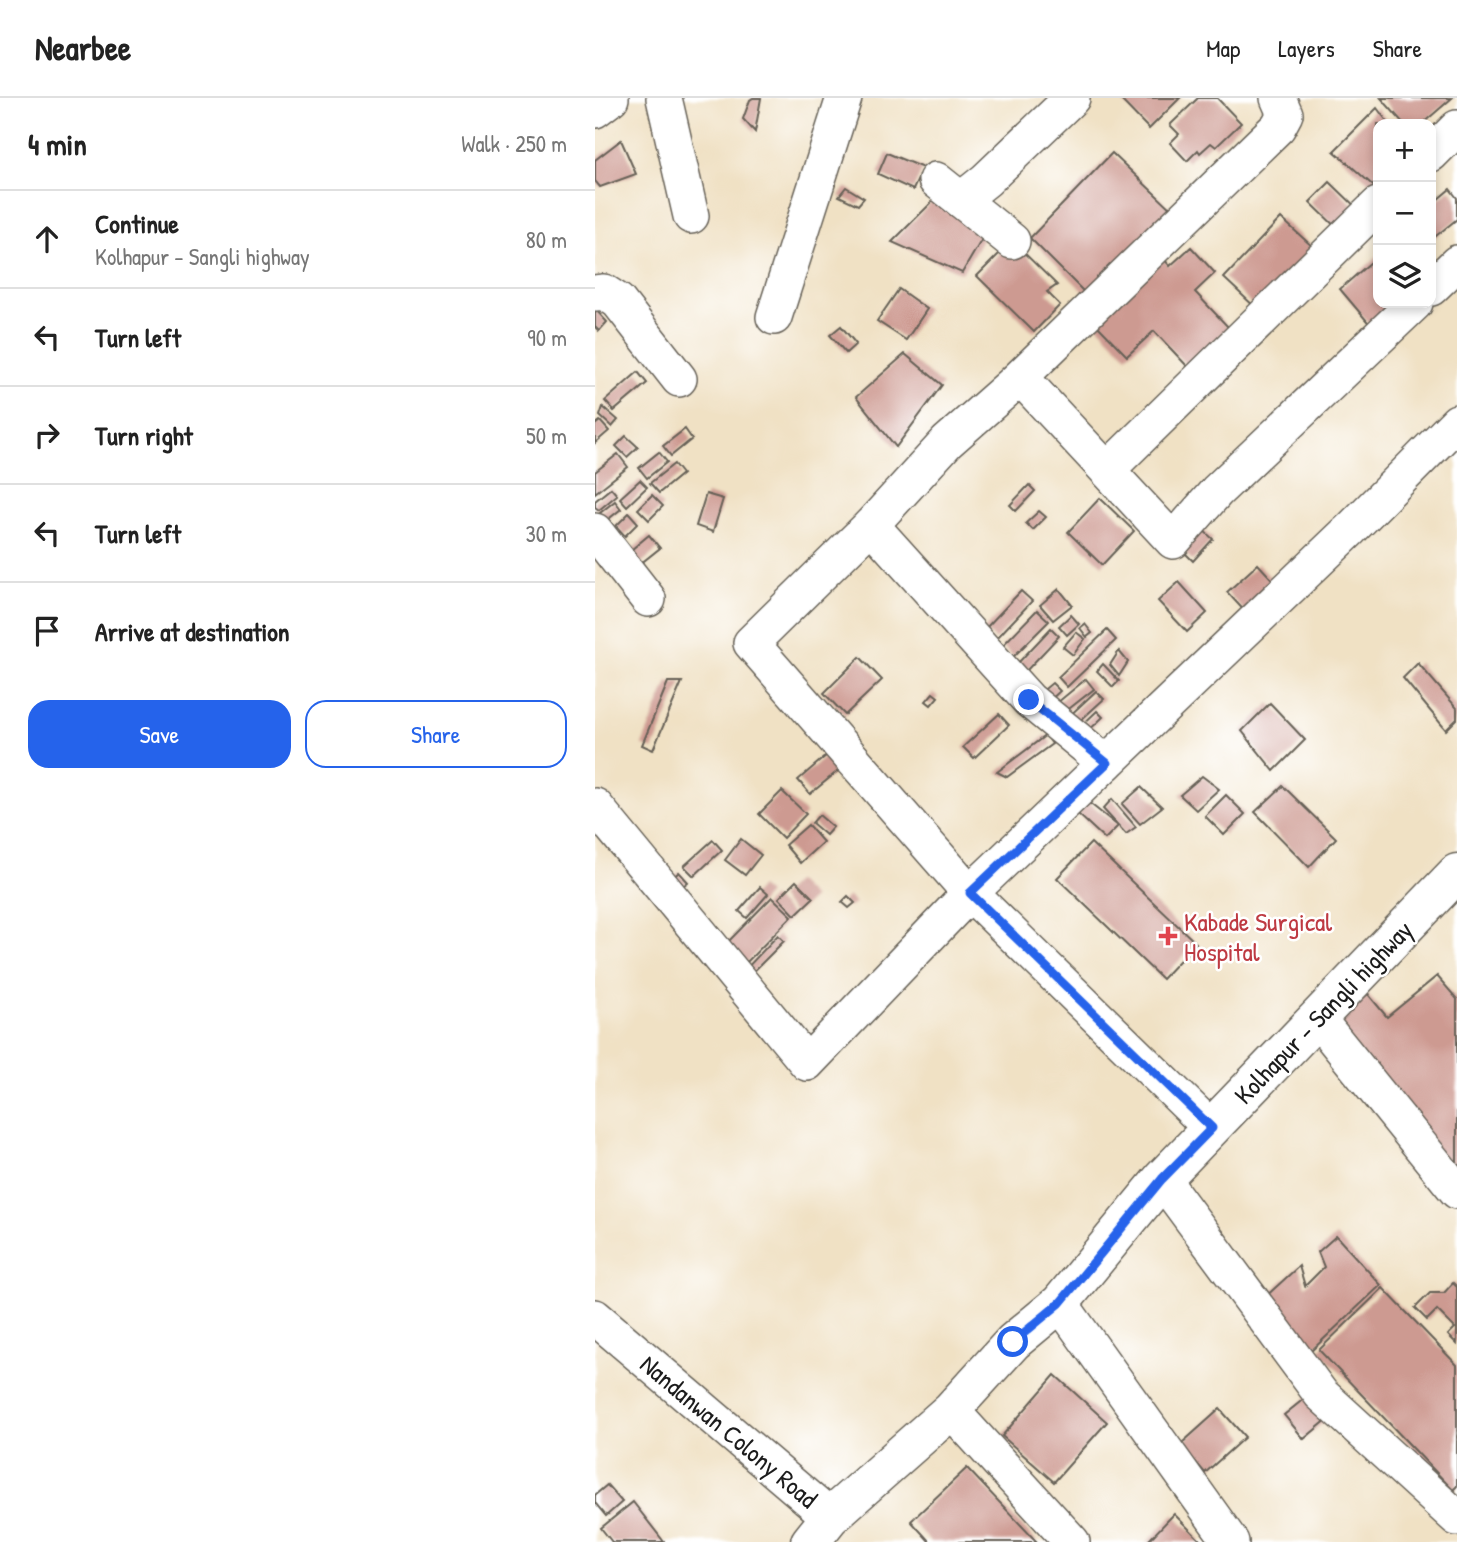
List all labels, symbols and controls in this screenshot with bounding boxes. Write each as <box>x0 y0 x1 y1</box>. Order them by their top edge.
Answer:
text: Nearbee <box>35 26 131 70</box>
text: Map <box>1206 32 1240 64</box>
text: Layers <box>1278 32 1335 64</box>
text: Share <box>1373 32 1422 64</box>
map controls <box>1373 119 1436 308</box>
button: + <box>1373 119 1436 182</box>
text: 4 min <box>28 124 87 164</box>
text: Walk · 250 m <box>461 128 567 159</box>
button: − <box>1373 182 1436 245</box>
text: Continue <box>95 206 179 241</box>
icon: ahead <box>28 220 66 258</box>
text: 80 m <box>526 224 567 255</box>
text: Kolhapur - Sangli highway <box>95 241 310 272</box>
button: layers <box>1373 245 1436 308</box>
icon: left <box>28 318 66 356</box>
text: Turn left <box>95 320 181 355</box>
text: 90 m <box>527 322 567 353</box>
icon: right <box>28 416 66 454</box>
text: Turn right <box>95 418 193 453</box>
text: 50 m <box>526 420 567 451</box>
icon: left <box>28 514 66 552</box>
text: Turn left <box>95 516 181 551</box>
text: 30 m <box>525 518 567 549</box>
icon: arrive <box>28 612 66 650</box>
text: Arrive at destination <box>95 614 290 649</box>
route end <box>1013 684 1044 715</box>
button: Save <box>28 700 291 768</box>
button: Share <box>305 700 567 768</box>
place label: Kabade Surgical Hospital <box>1184 904 1332 969</box>
street label: Kolhapur - Sangli highway <box>1226 913 1420 1111</box>
marker: Kabade Surgical Hospital <box>1158 926 1178 946</box>
route start <box>997 1326 1028 1357</box>
street label: Nandanwan Colony Road <box>633 1346 825 1516</box>

